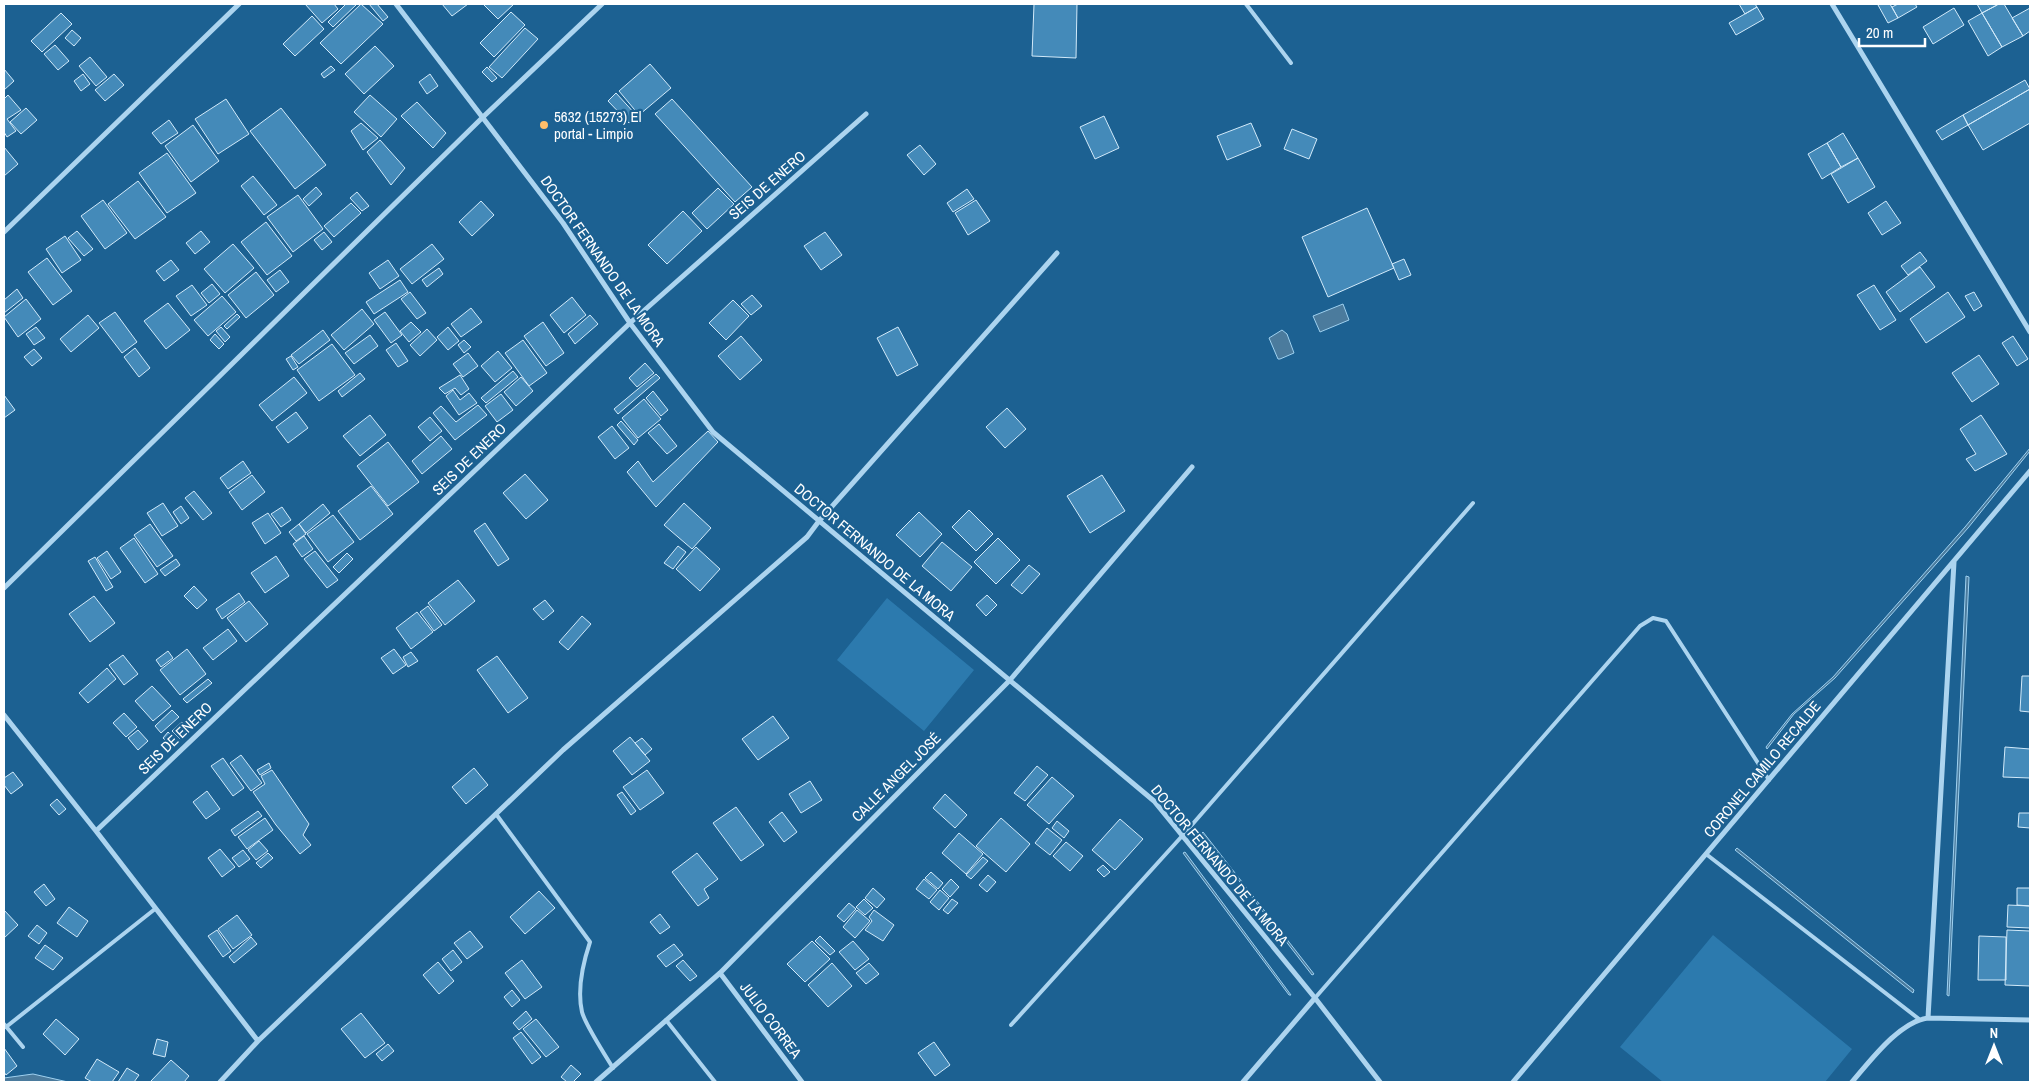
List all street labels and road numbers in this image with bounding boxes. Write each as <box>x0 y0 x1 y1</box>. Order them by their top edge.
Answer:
street label: SEIS DE ENERO <box>724 146 810 224</box>
street label: DOCTOR FERNANDO DE LA MORA <box>536 171 671 351</box>
street label: SEIS DE ENERO <box>427 418 511 500</box>
street label: DOCTOR FERNANDO DE LA MORA <box>790 478 961 626</box>
street label: CORONEL CAMILO RECALDE <box>1699 696 1825 842</box>
street label: SEIS DE ENERO <box>133 697 217 779</box>
street label: CALLE ANGEL JOSÉ <box>847 728 945 826</box>
street label: DOCTOR FERNANDO DE LA MORA <box>1146 780 1294 951</box>
street label: JULIO CORREA <box>735 977 807 1063</box>

